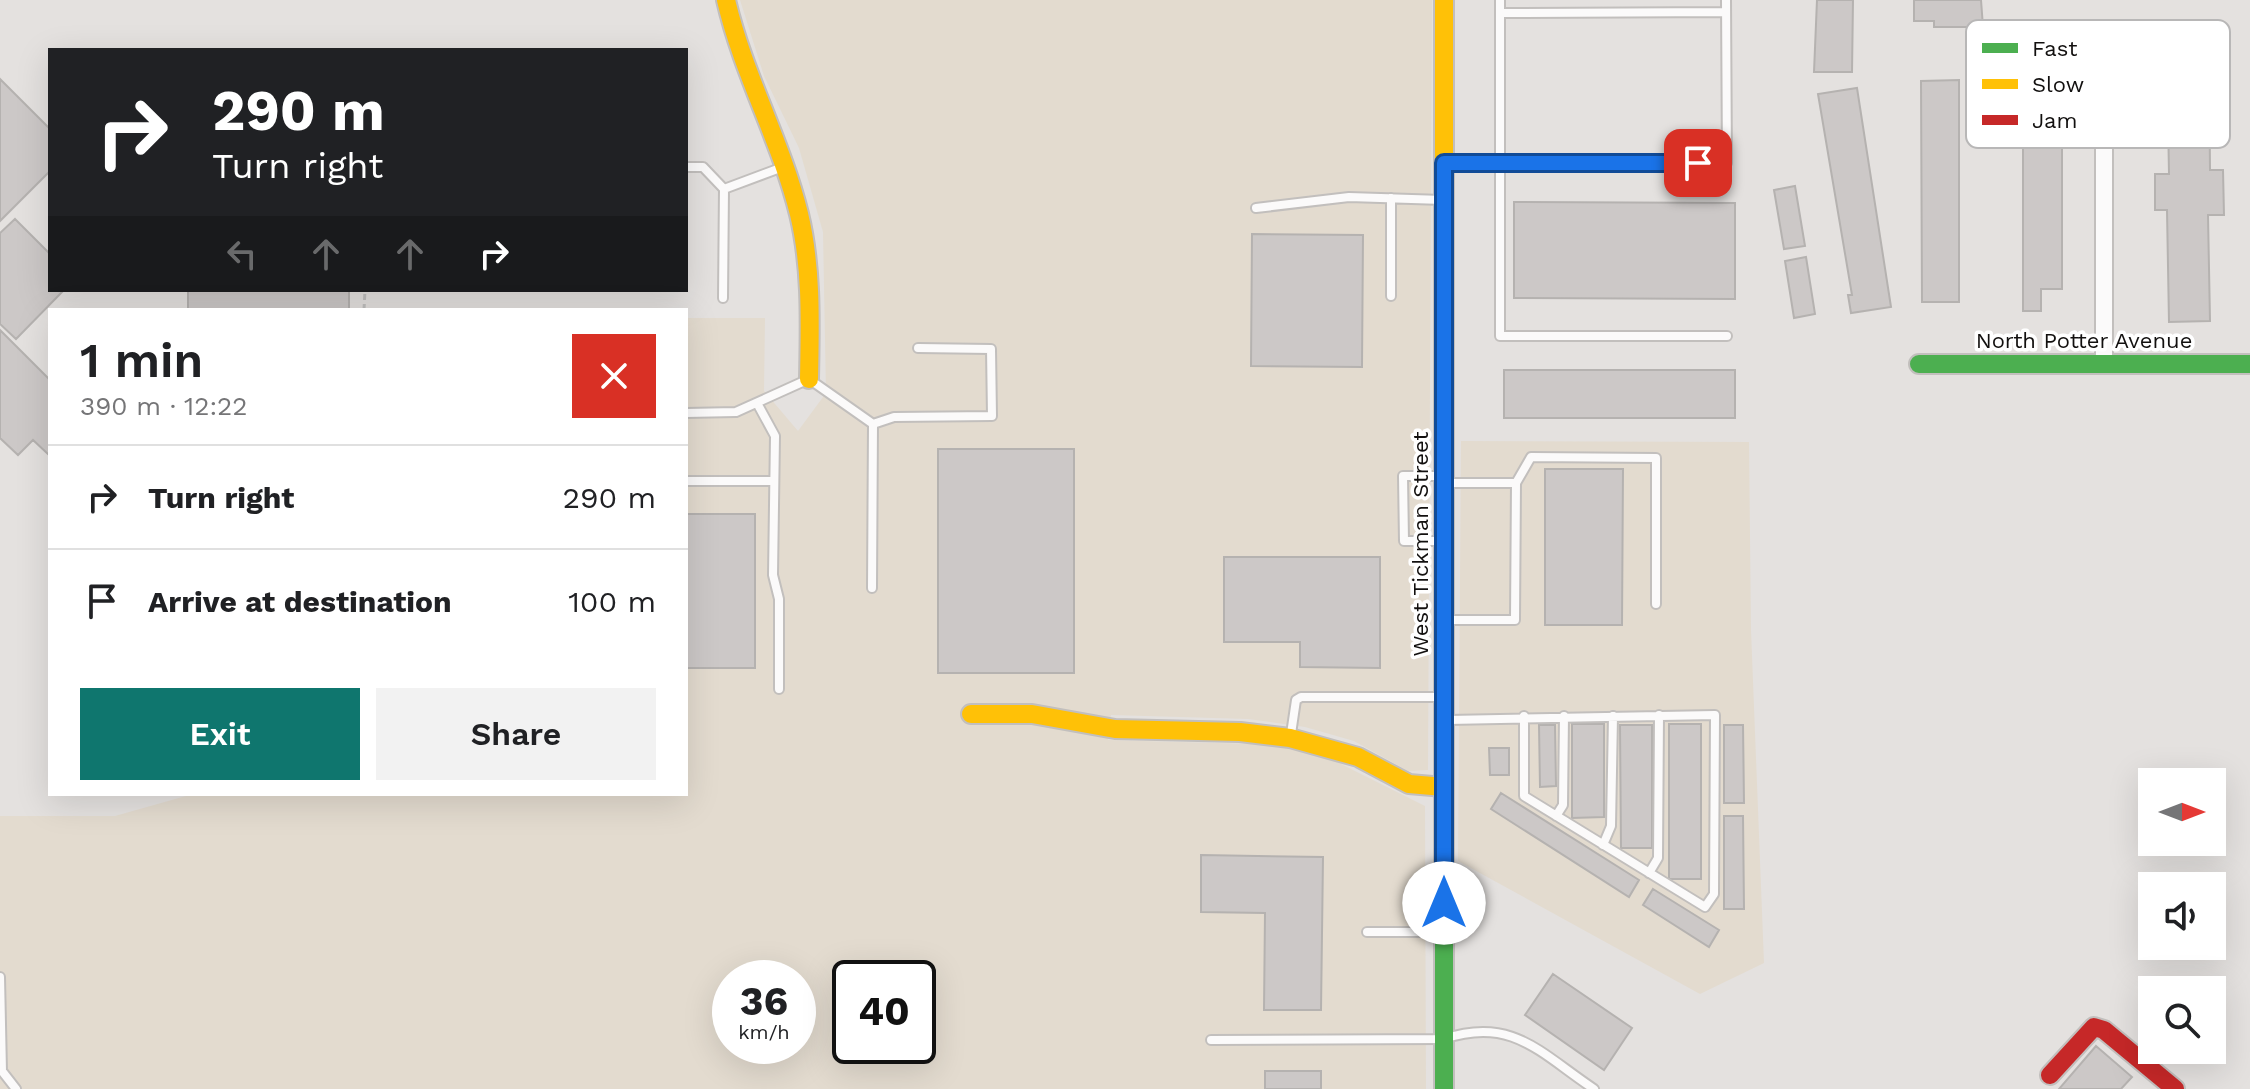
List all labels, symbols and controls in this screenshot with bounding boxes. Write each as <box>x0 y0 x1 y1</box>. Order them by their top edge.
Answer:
legend <box>1966 20 2230 148</box>
text: Fast <box>2032 36 2078 61</box>
text: Slow <box>2032 72 2084 97</box>
text: 290 m <box>212 78 385 144</box>
icon: right <box>80 80 184 184</box>
text: Jam <box>2032 108 2077 133</box>
pin <box>1664 129 1732 197</box>
icon: arrive <box>1676 141 1720 185</box>
text: Turn right <box>212 145 383 187</box>
icon: left <box>220 232 264 276</box>
icon: ahead <box>304 232 348 276</box>
icon: ahead <box>388 232 432 276</box>
icon: right <box>472 232 516 276</box>
street label: North Potter Avenue <box>1976 328 2192 353</box>
text: 1 min <box>80 332 203 389</box>
button: close <box>572 334 656 418</box>
text: 390 m · 12:22 <box>80 391 247 421</box>
street label: West Tickman Street <box>1408 431 1433 657</box>
icon: right <box>80 475 124 519</box>
text: Turn right <box>148 480 294 515</box>
text: 290 m <box>563 480 656 515</box>
icon: arrive <box>80 579 124 623</box>
text: Arrive at destination <box>148 584 452 619</box>
text: 100 m <box>568 584 656 619</box>
button: Exit <box>80 688 360 780</box>
button: Share <box>376 688 656 780</box>
north arrow <box>2138 768 2226 856</box>
map controls <box>2138 768 2226 1064</box>
position arrow <box>1402 861 1486 945</box>
button: sound <box>2138 872 2226 960</box>
speed limit sign: 40 <box>832 960 936 1064</box>
button: search <box>2138 976 2226 1064</box>
text: 36 <box>740 978 788 1025</box>
text: km/h <box>738 1020 790 1044</box>

